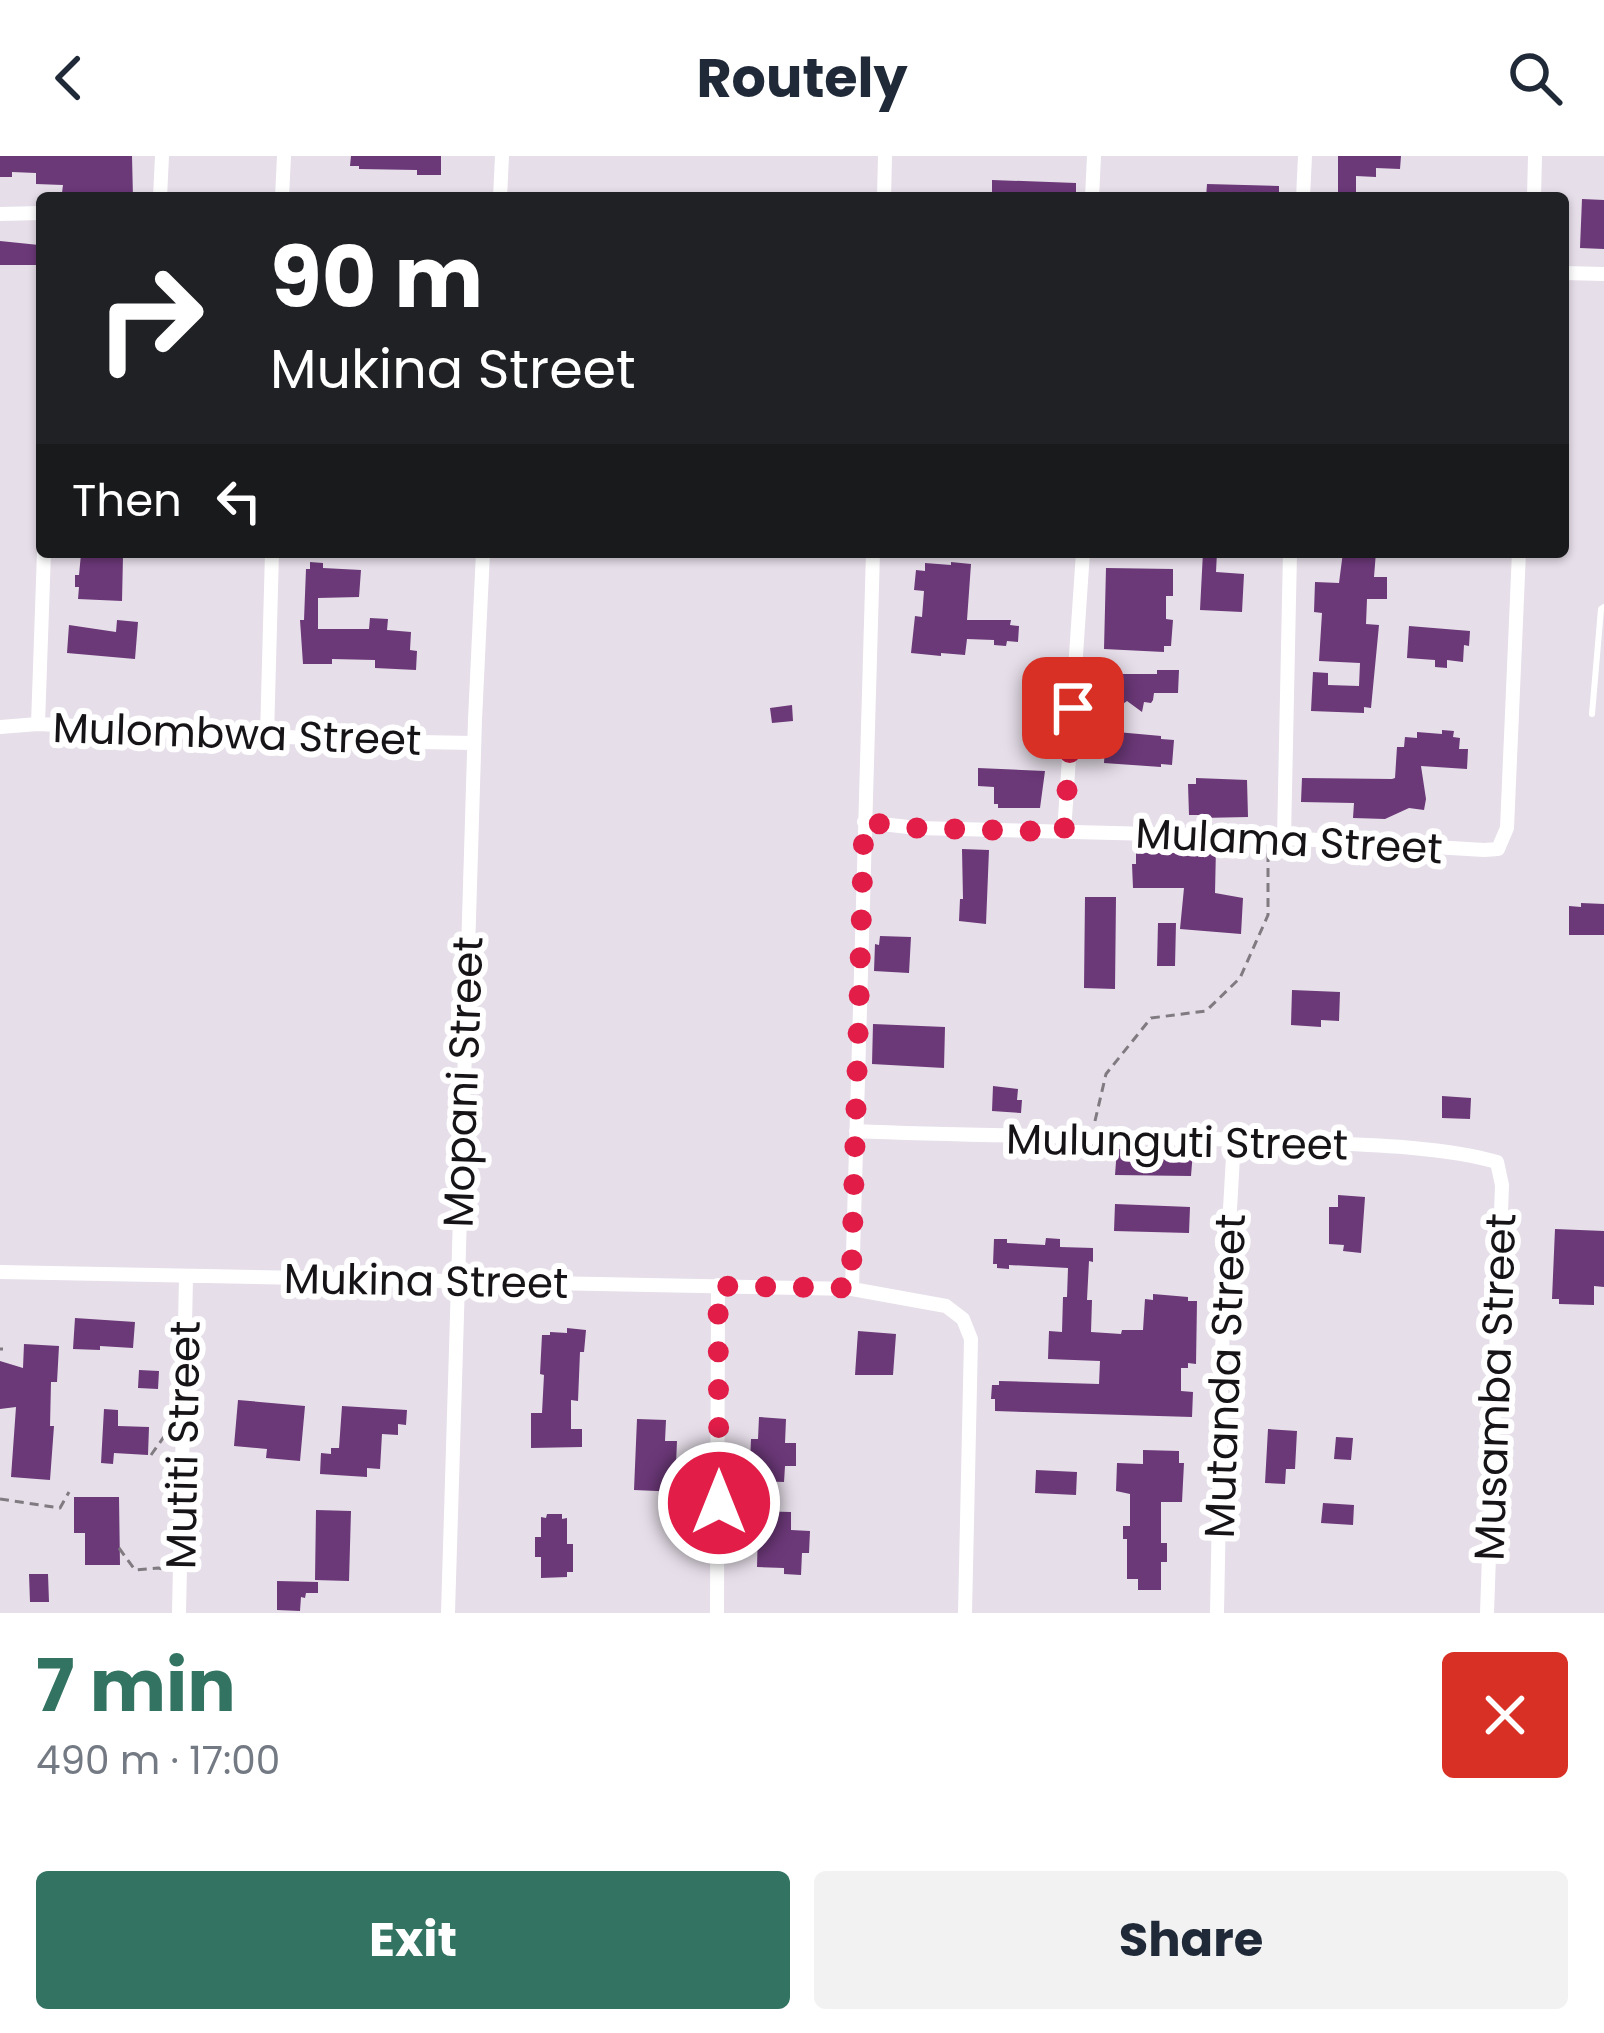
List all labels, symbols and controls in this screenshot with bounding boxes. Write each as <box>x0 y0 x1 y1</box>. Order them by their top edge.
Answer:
text: Routely <box>696 40 908 116</box>
icon: back <box>36 45 102 111</box>
icon: search <box>1502 45 1568 111</box>
text: 90 m <box>270 219 483 336</box>
icon: right <box>72 240 228 396</box>
text: Mukina Street <box>270 331 636 407</box>
icon: left <box>206 468 272 534</box>
text: Then <box>72 469 182 532</box>
pin <box>1022 657 1124 759</box>
icon: arrive <box>1040 675 1106 741</box>
street label: Mulombwa Street <box>52 698 422 770</box>
street label: Mulama Street <box>1134 803 1444 879</box>
street label: Mopani Street <box>428 935 498 1229</box>
street label: Mulunguti Street <box>1005 1110 1349 1174</box>
street label: Musamba Street <box>1459 1212 1531 1562</box>
street label: Mutanda Street <box>1190 1213 1260 1539</box>
street label: Mukina Street <box>283 1249 569 1313</box>
street label: Mutiti Street <box>151 1320 215 1570</box>
position arrow <box>656 1440 782 1566</box>
text: 7 min <box>36 1635 236 1736</box>
button: close <box>1442 1652 1568 1778</box>
text: 490 m · 17:00 <box>36 1733 280 1788</box>
button: Exit <box>36 1871 790 2009</box>
button: Share <box>814 1871 1568 2009</box>

